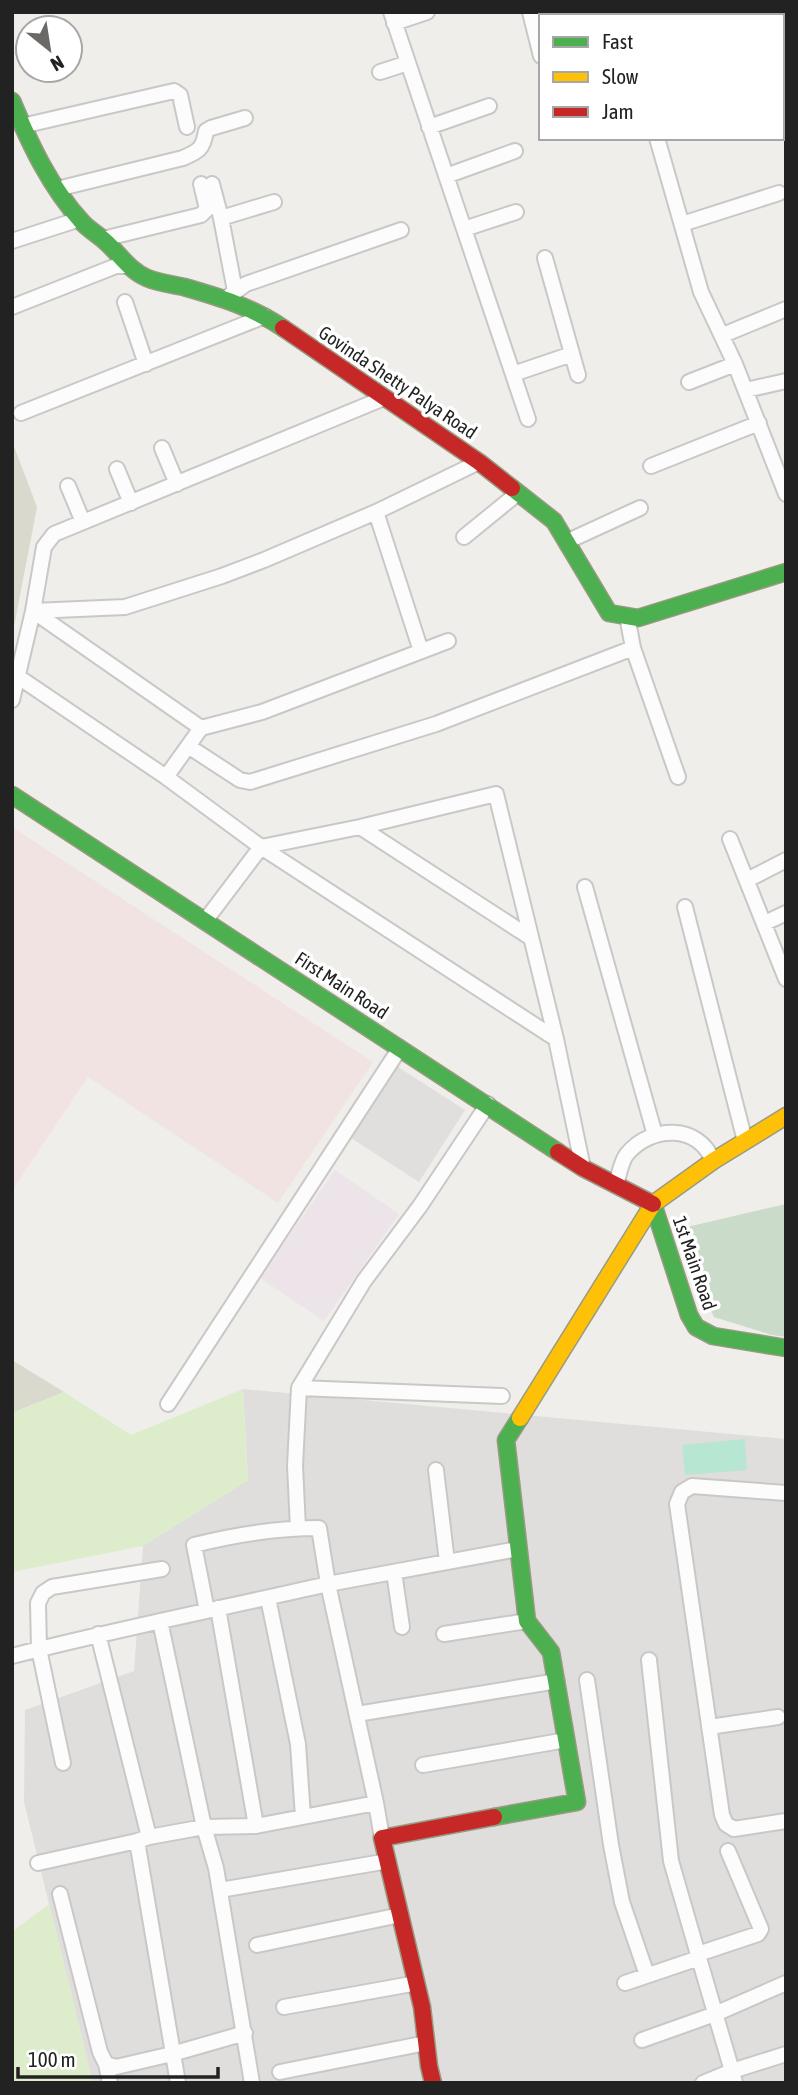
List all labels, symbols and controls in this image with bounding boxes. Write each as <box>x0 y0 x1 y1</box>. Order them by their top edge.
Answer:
north arrow <box>14 14 84 84</box>
legend <box>539 14 784 140</box>
text: Fast <box>602 29 633 53</box>
text: N <box>47 51 68 76</box>
text: Slow <box>602 64 639 88</box>
text: Jam <box>602 99 634 123</box>
street label: Govinda Shetty Palya Road <box>315 321 481 443</box>
street label: First Main Road <box>291 947 393 1023</box>
street label: 1st Main Road <box>669 1213 721 1313</box>
scale bar <box>18 2036 217 2080</box>
text: 100 m <box>28 2047 76 2071</box>

